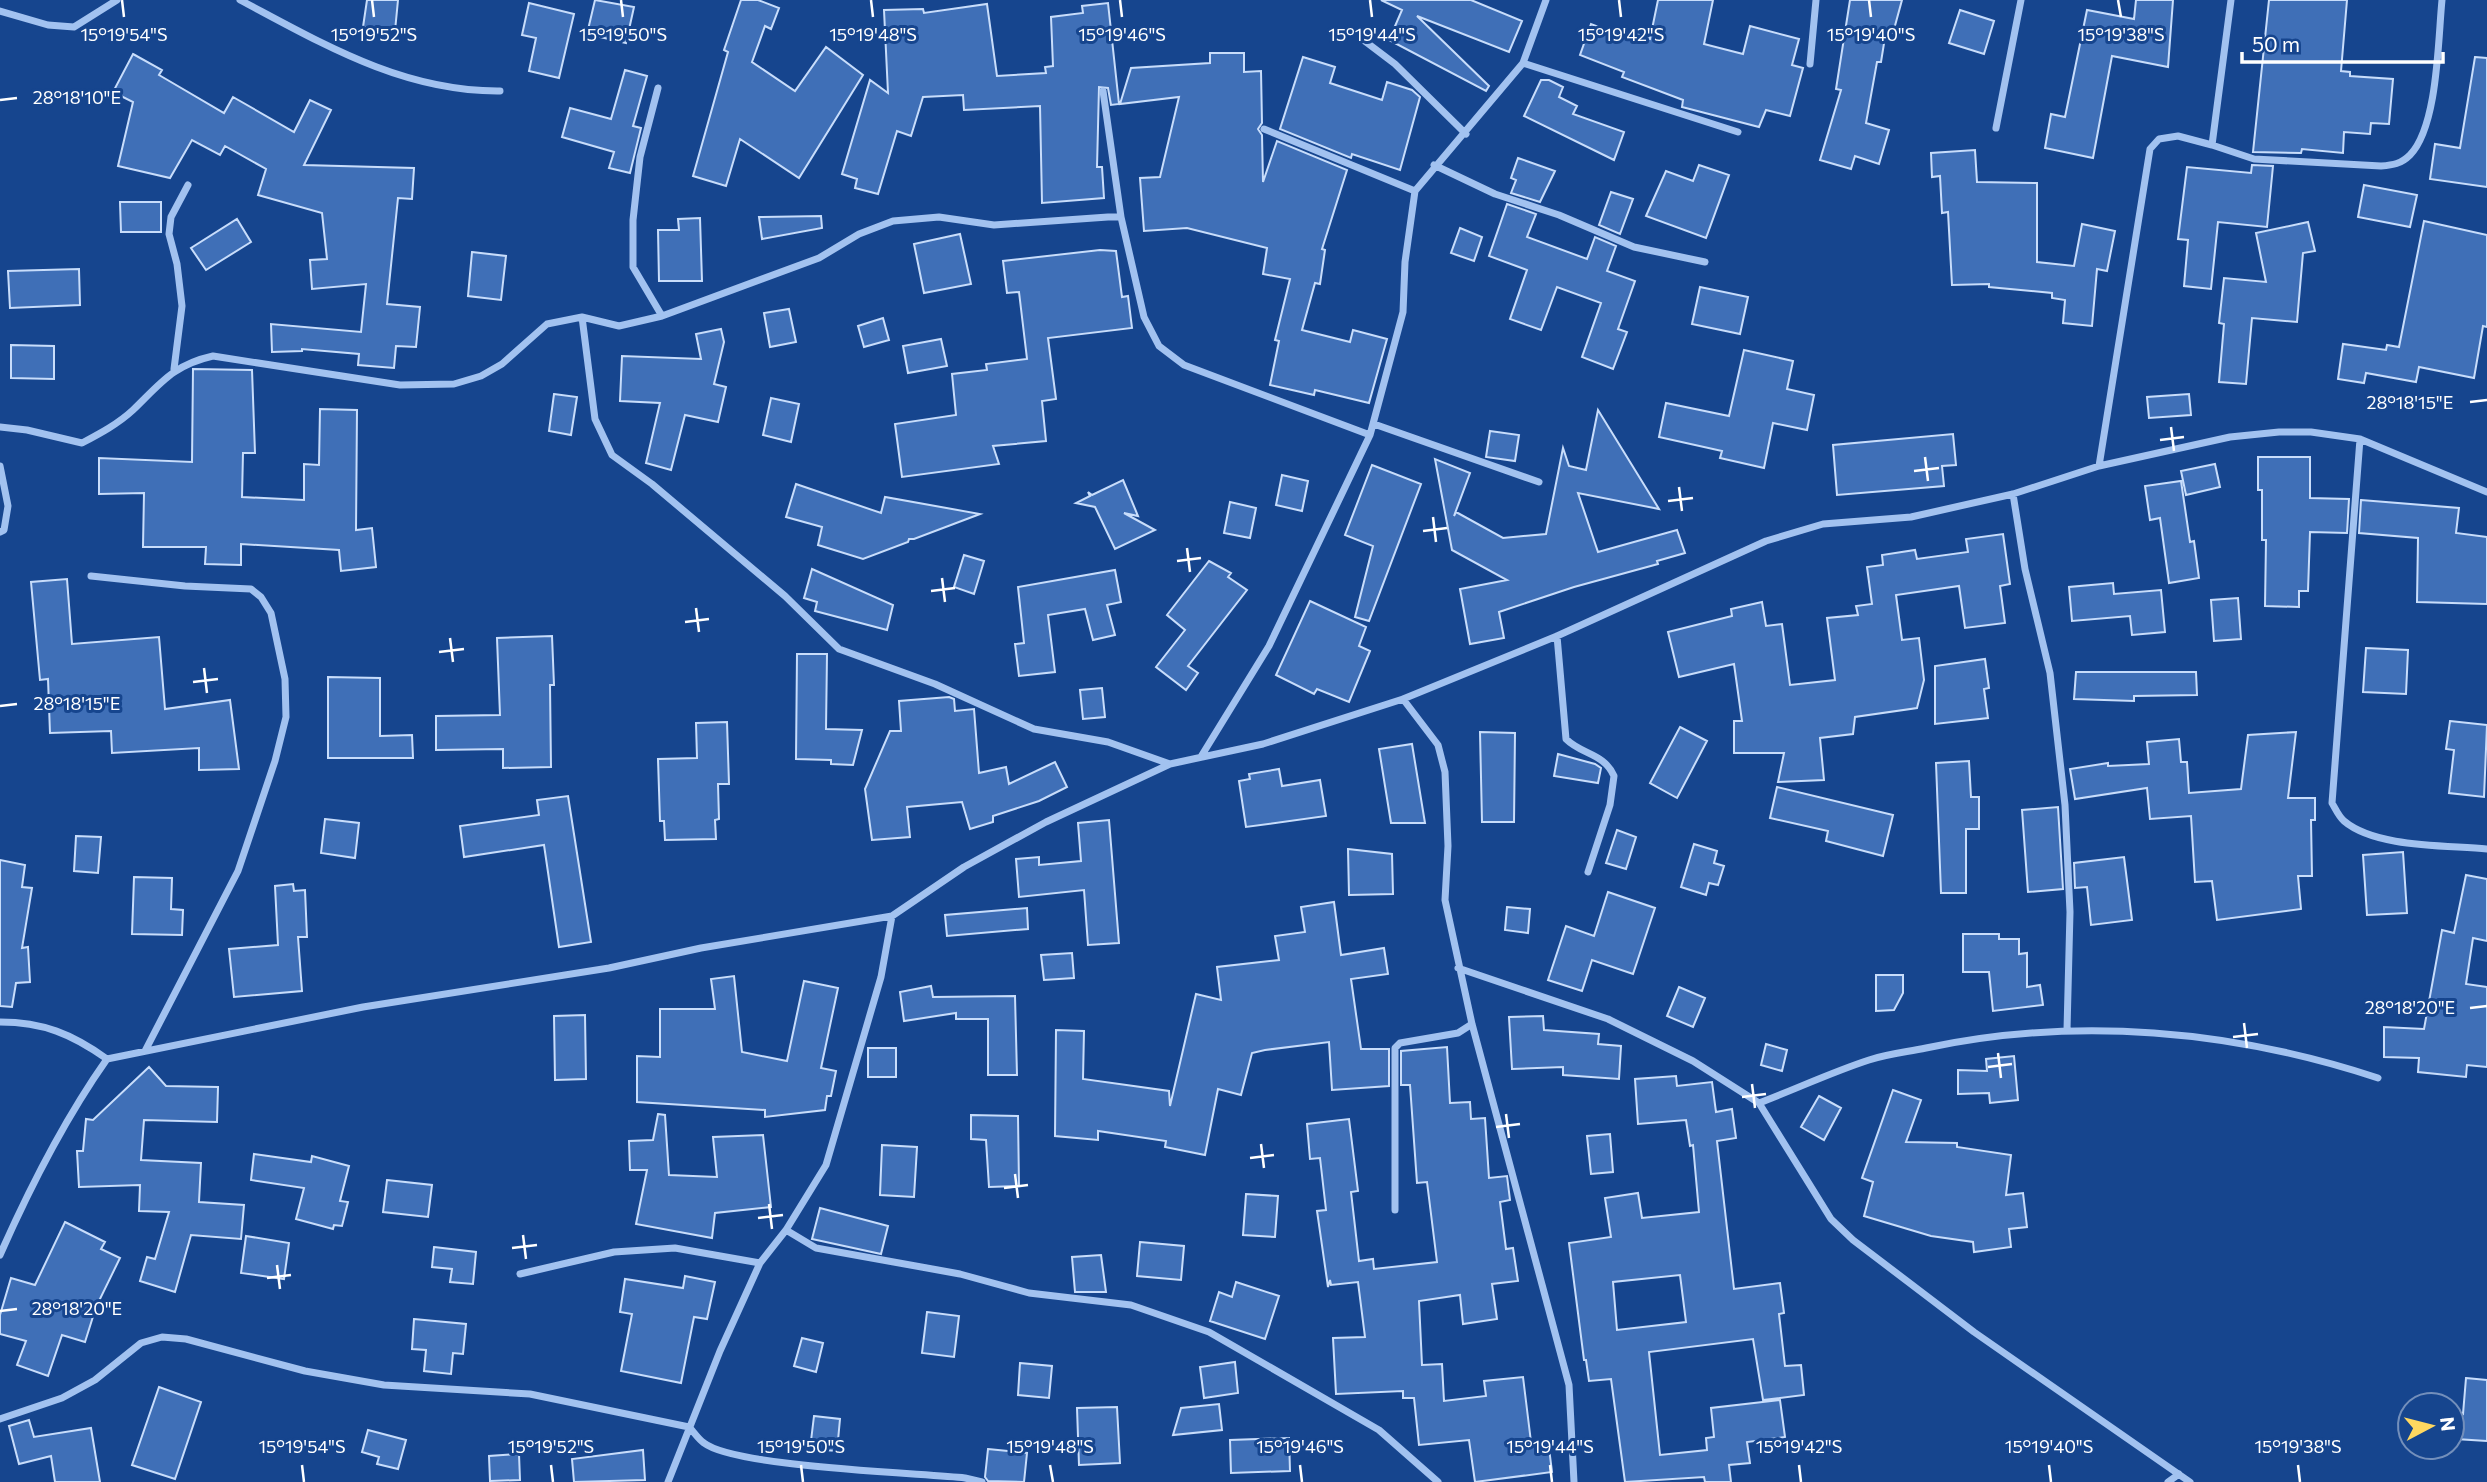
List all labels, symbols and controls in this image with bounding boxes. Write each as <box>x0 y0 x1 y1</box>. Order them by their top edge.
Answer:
scale bar <box>2242 21 2443 65</box>
text: 15°19'54"S <box>80 23 168 45</box>
text: 15°19'52"S <box>331 23 417 45</box>
text: 15°19'50"S <box>579 23 667 45</box>
text: 15°19'48"S <box>829 23 917 45</box>
text: 15°19'46"S <box>1078 23 1166 45</box>
text: 15°19'44"S <box>1328 23 1416 45</box>
text: 15°19'42"S <box>1578 23 1664 45</box>
text: 15°19'40"S <box>1827 23 1915 45</box>
text: 15°19'38"S <box>2077 23 2165 45</box>
text: 50 m <box>2252 31 2300 56</box>
text: 28°18'10"E <box>33 86 121 108</box>
text: 28°18'15"E <box>2367 391 2453 413</box>
text: 28°18'15"E <box>34 692 120 714</box>
text: 28°18'20"E <box>2365 996 2455 1018</box>
text: 28°18'20"E <box>32 1297 122 1319</box>
north arrow <box>2396 1391 2466 1461</box>
text: N <box>2436 1415 2461 1432</box>
text: 15°19'54"S <box>258 1435 346 1457</box>
text: 15°19'52"S <box>508 1435 594 1457</box>
text: 15°19'50"S <box>757 1435 845 1457</box>
text: 15°19'48"S <box>1006 1435 1094 1457</box>
text: 15°19'46"S <box>1256 1435 1344 1457</box>
text: 15°19'44"S <box>1506 1435 1594 1457</box>
text: 15°19'42"S <box>1756 1435 1842 1457</box>
text: 15°19'40"S <box>2005 1435 2093 1457</box>
text: 15°19'38"S <box>2254 1435 2342 1457</box>

